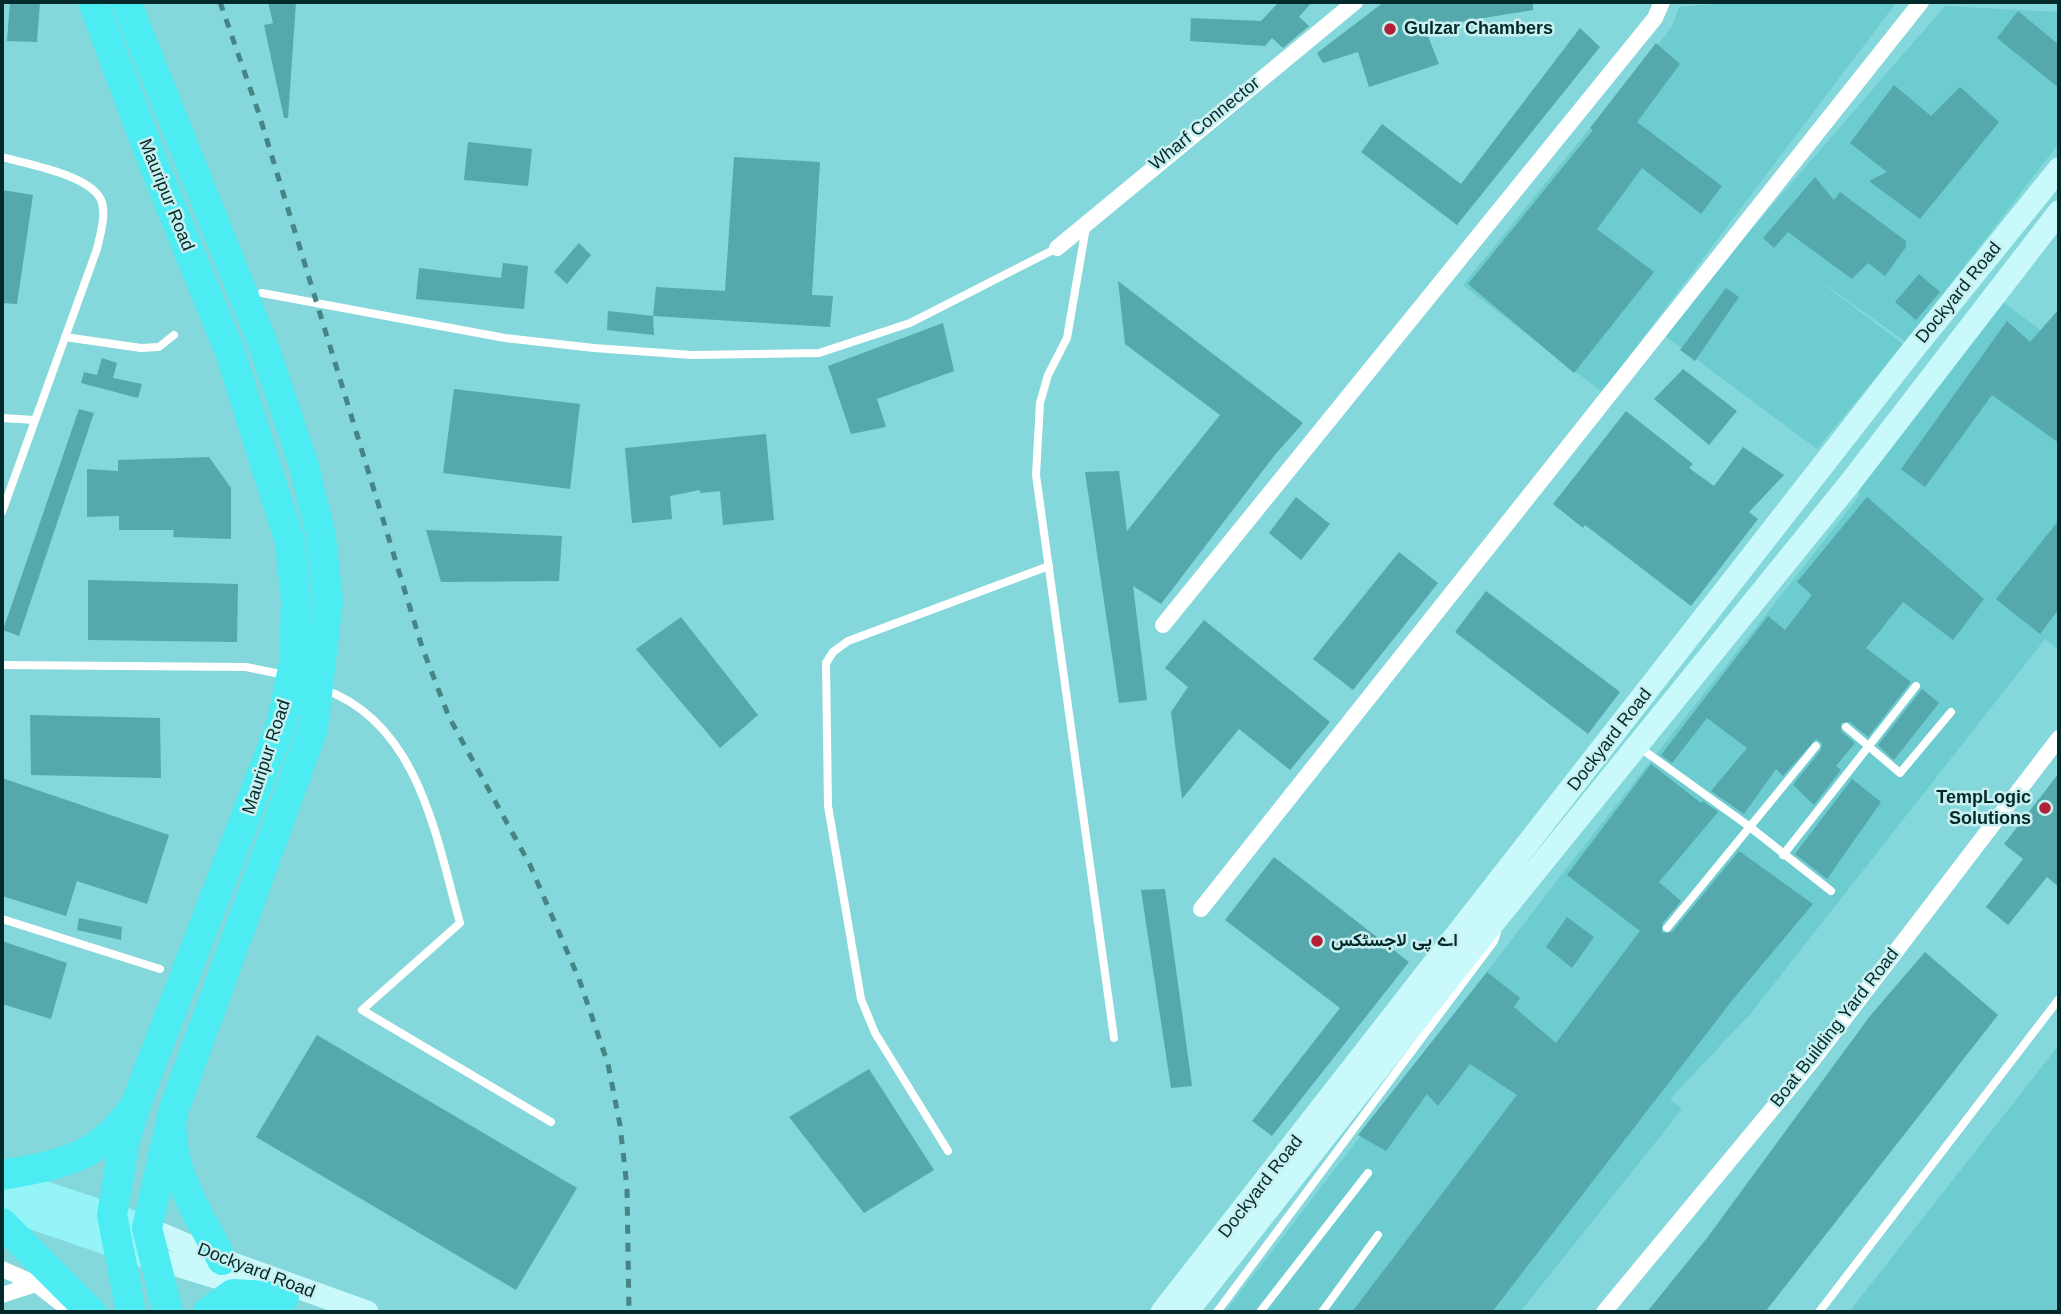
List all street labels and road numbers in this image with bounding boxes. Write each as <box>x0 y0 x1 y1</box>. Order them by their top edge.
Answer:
street label: Wharf Connector <box>1145 73 1265 175</box>
street label: Mauripur Road <box>134 136 198 254</box>
street label: Dockyard Road <box>1912 238 2006 348</box>
street label: Dockyard Road <box>1563 684 1657 796</box>
street label: Mauripur Road <box>238 697 296 817</box>
street label: Boat Building Yard Road <box>1766 944 1904 1112</box>
street label: Dockyard Road <box>1214 1131 1308 1243</box>
street label: Dockyard Road <box>194 1239 318 1303</box>

